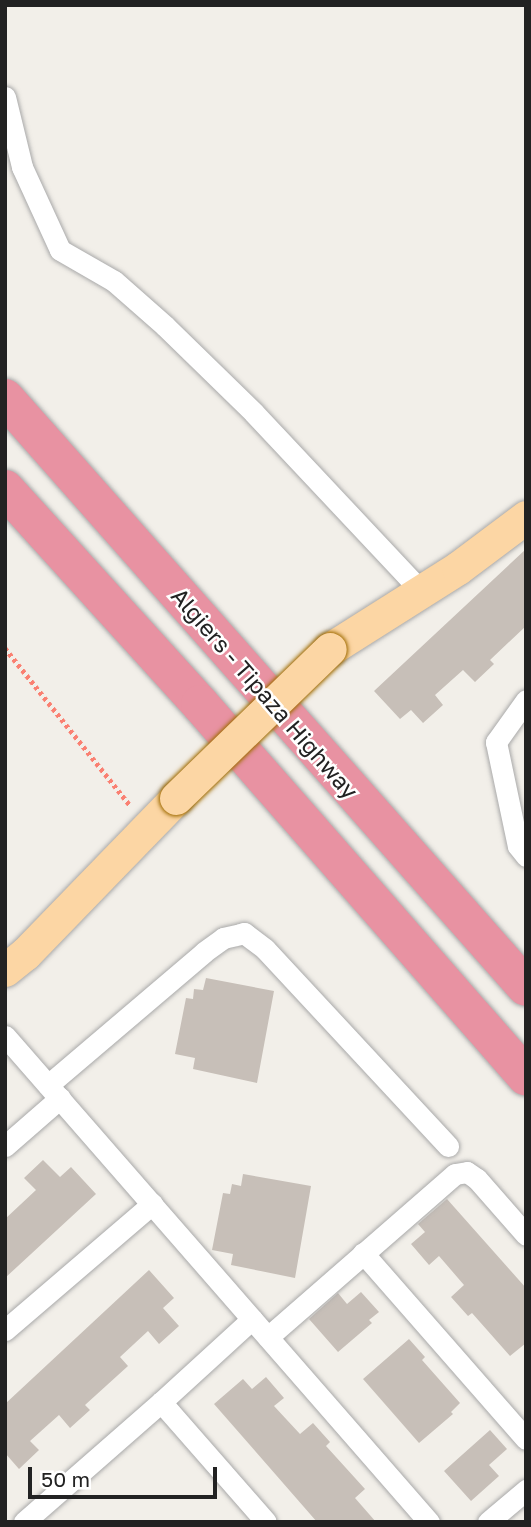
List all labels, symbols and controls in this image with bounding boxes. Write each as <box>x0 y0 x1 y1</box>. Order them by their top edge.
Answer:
street label: Algiers - Tipaza Highway <box>166 582 364 804</box>
scale bar <box>32 1454 220 1498</box>
text: 50 m <box>41 1466 90 1492</box>

